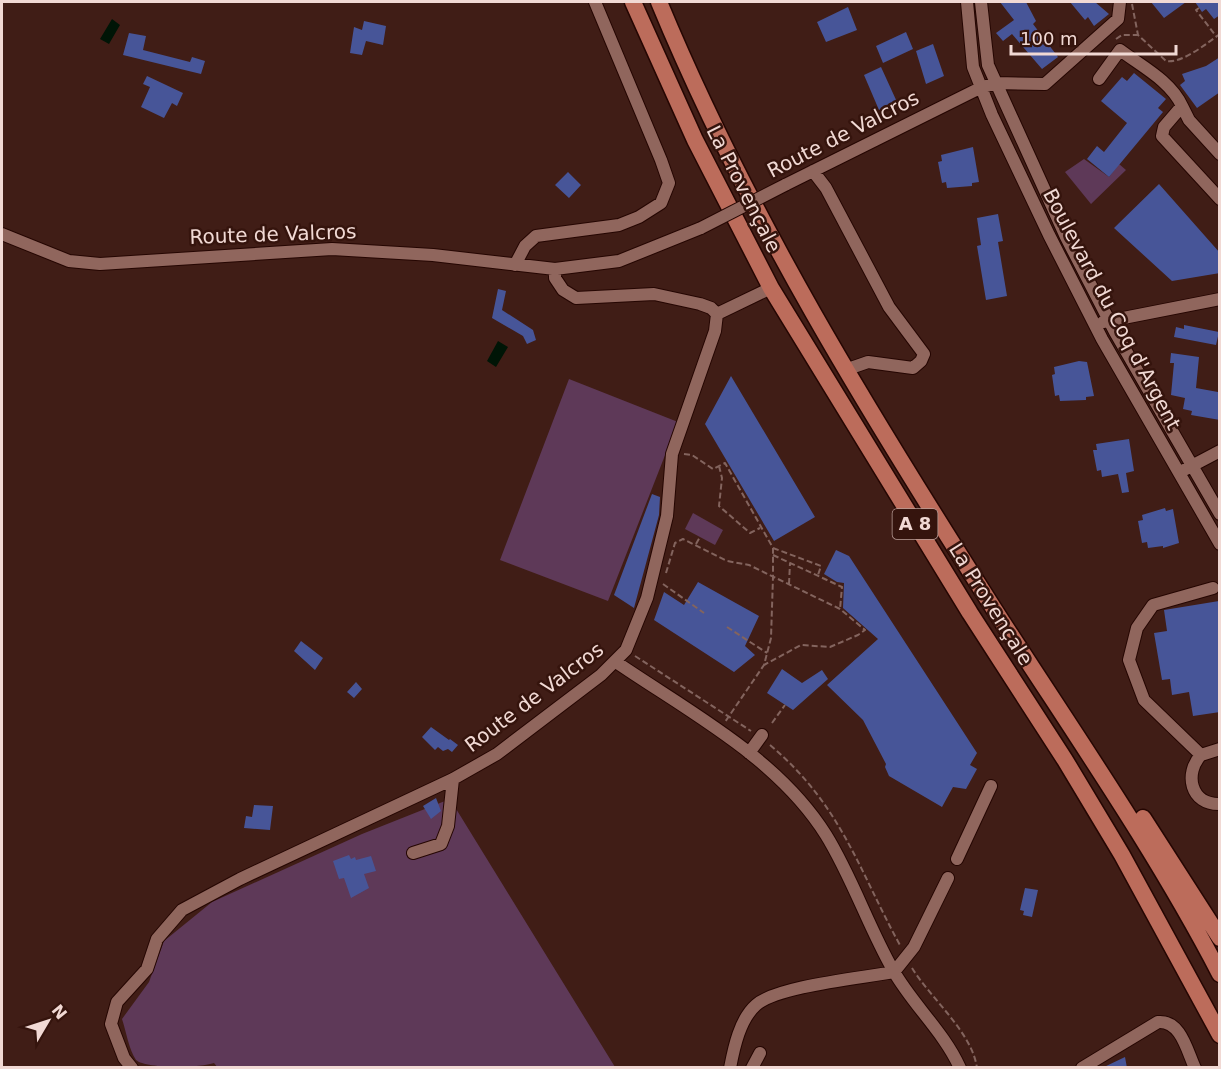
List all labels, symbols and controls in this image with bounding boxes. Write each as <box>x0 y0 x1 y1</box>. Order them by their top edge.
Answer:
scale bar <box>1011 18 1176 56</box>
text: 100 m <box>1020 28 1078 49</box>
street label: Route de Valcros <box>763 85 923 183</box>
street label: La Provençale <box>702 121 786 257</box>
street label: Boulevard du Coq d'Argent <box>1038 184 1186 434</box>
street label: Route de Valcros <box>189 219 357 249</box>
road number: A 8 <box>892 509 938 539</box>
street label: La Provençale <box>944 539 1038 669</box>
street label: Route de Valcros <box>460 637 608 757</box>
north arrow <box>18 991 78 1051</box>
text: N <box>48 1001 71 1023</box>

